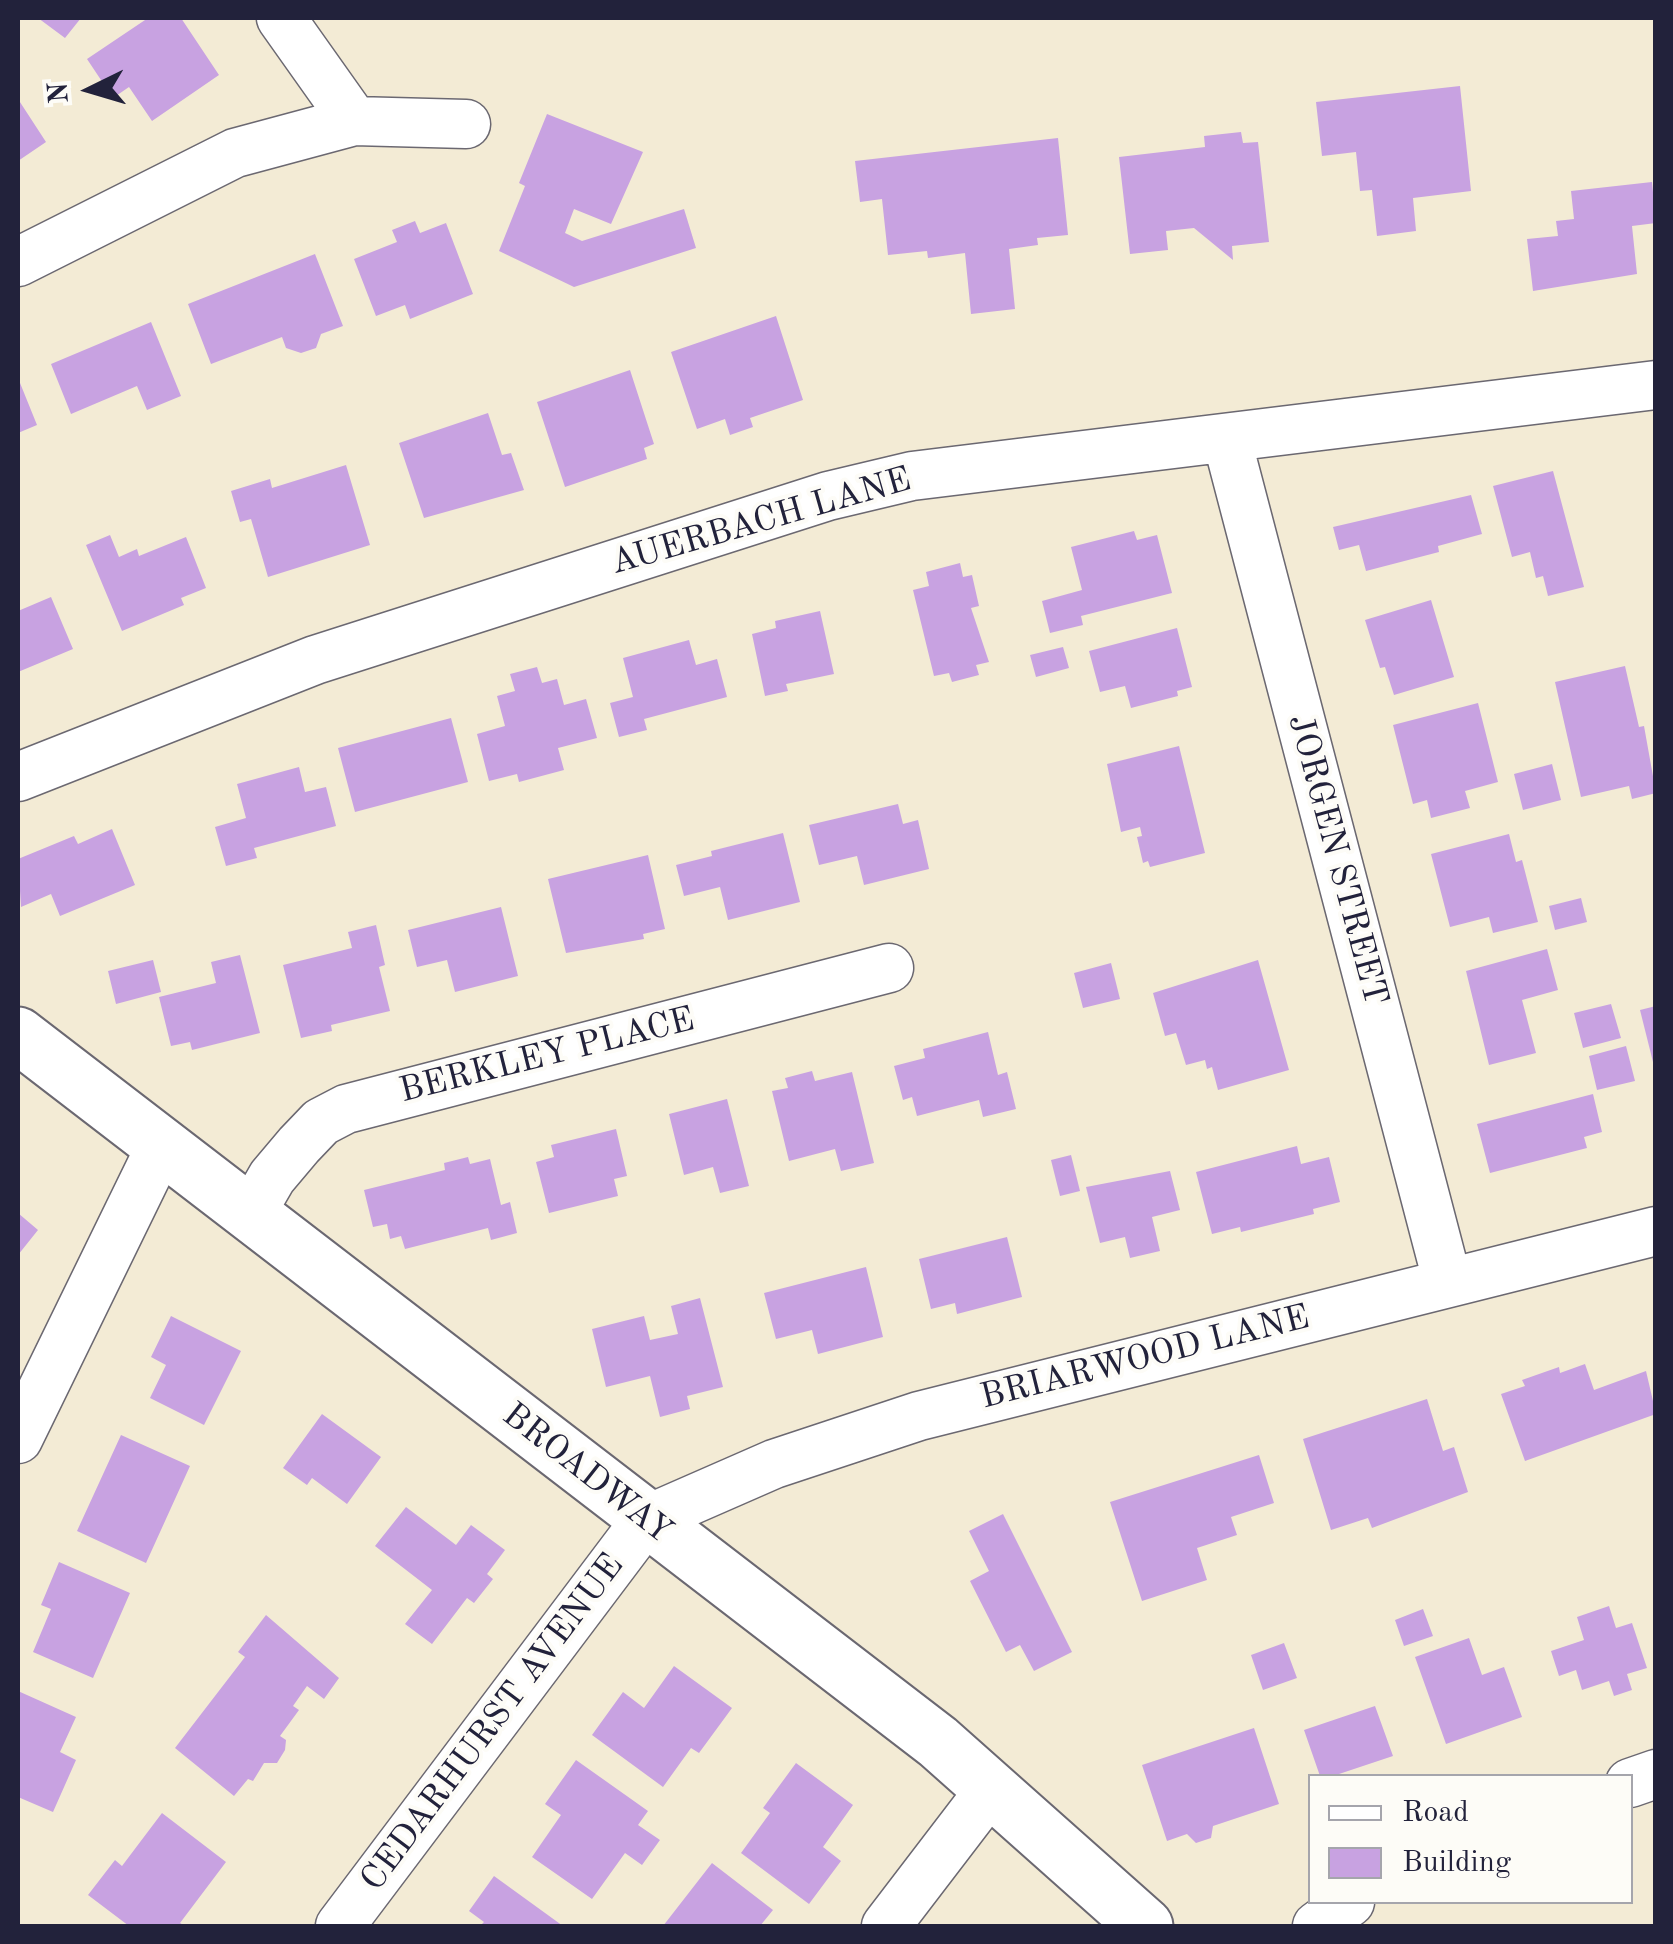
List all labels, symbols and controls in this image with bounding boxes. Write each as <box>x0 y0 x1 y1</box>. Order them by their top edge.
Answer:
north arrow <box>40 40 140 140</box>
text: N <box>45 81 75 104</box>
street label: AUERBACH LANE <box>606 459 916 585</box>
street label: JORGEN STREET <box>1278 710 1396 1010</box>
street label: BERKLEY PLACE <box>395 999 699 1113</box>
street label: BRIARWOOD LANE <box>976 1297 1314 1419</box>
street label: BROADWAY <box>494 1395 680 1553</box>
street label: CEDARHURST AVENUE <box>352 1546 634 1900</box>
legend <box>1308 1774 1633 1904</box>
text: Road <box>1402 1798 1469 1828</box>
text: Building <box>1402 1848 1511 1878</box>

